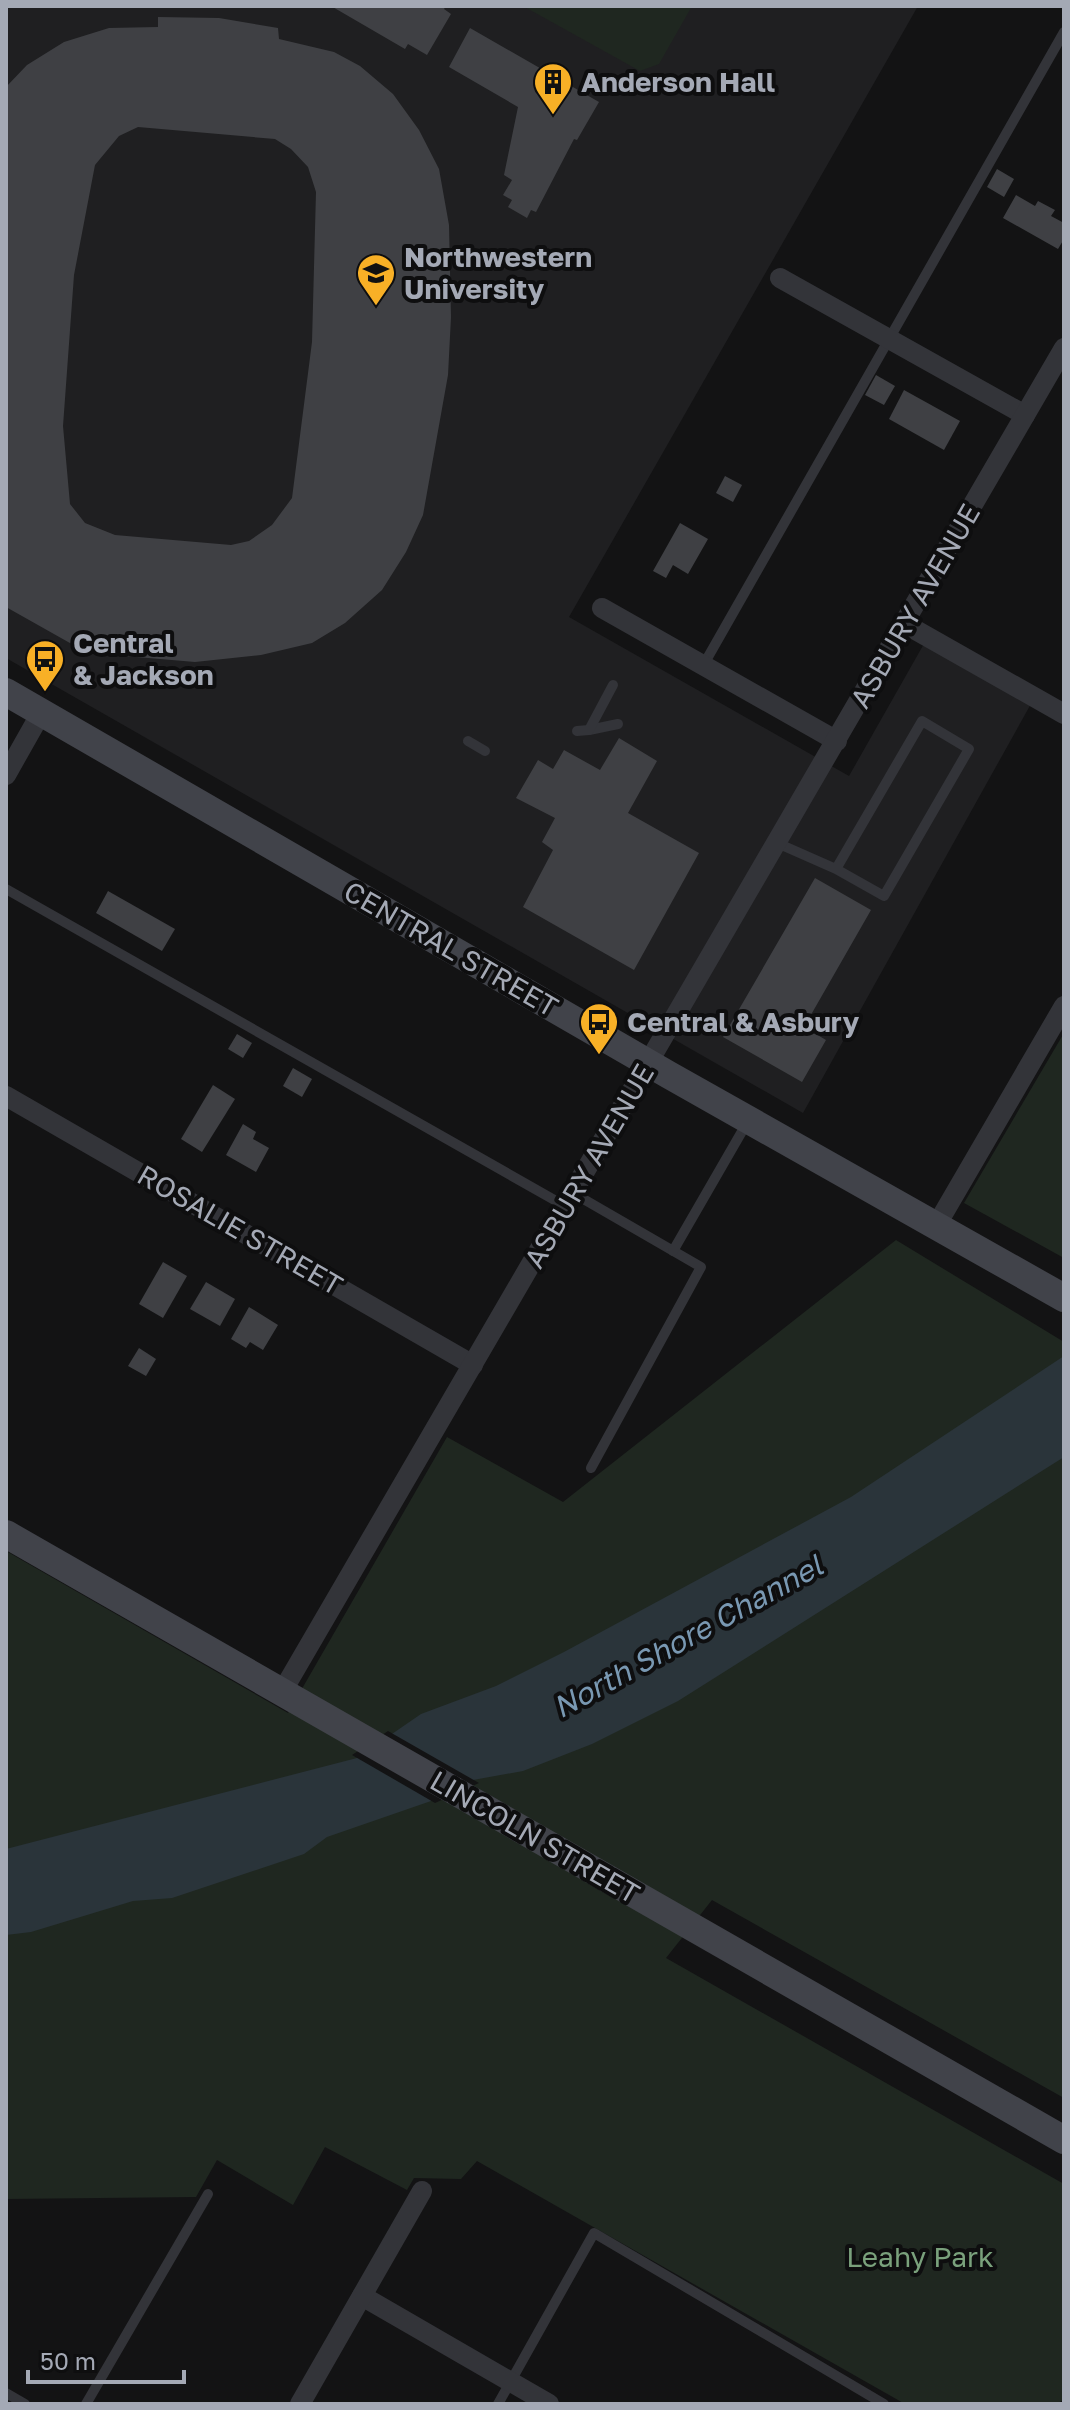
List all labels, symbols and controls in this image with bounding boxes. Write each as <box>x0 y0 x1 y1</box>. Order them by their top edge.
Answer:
building icon: Anderson Hall <box>532 61 574 116</box>
place label: Anderson Hall <box>581 65 775 98</box>
place label: Northwestern University <box>404 240 592 305</box>
school or university icon: Northwestern University <box>355 252 397 307</box>
street label: ASBURY AVENUE <box>843 498 986 713</box>
place label: Central & Jackson <box>73 626 214 691</box>
bus stop icon: Central & Jackson <box>24 638 66 693</box>
street label: CENTRAL STREET <box>338 874 564 1023</box>
bus stop icon: Central & Asbury <box>578 1001 620 1056</box>
place label: Central & Asbury <box>627 1005 859 1038</box>
street label: ASBURY AVENUE <box>517 1058 660 1273</box>
street label: ROSALIE STREET <box>132 1158 348 1302</box>
water label: North Shore Channel <box>546 1546 830 1725</box>
street label: LINCOLN STREET <box>425 1763 646 1910</box>
park label: Leahy Park <box>846 2240 994 2273</box>
scale bar <box>28 2334 184 2384</box>
text: 50 m <box>40 2346 96 2375</box>

